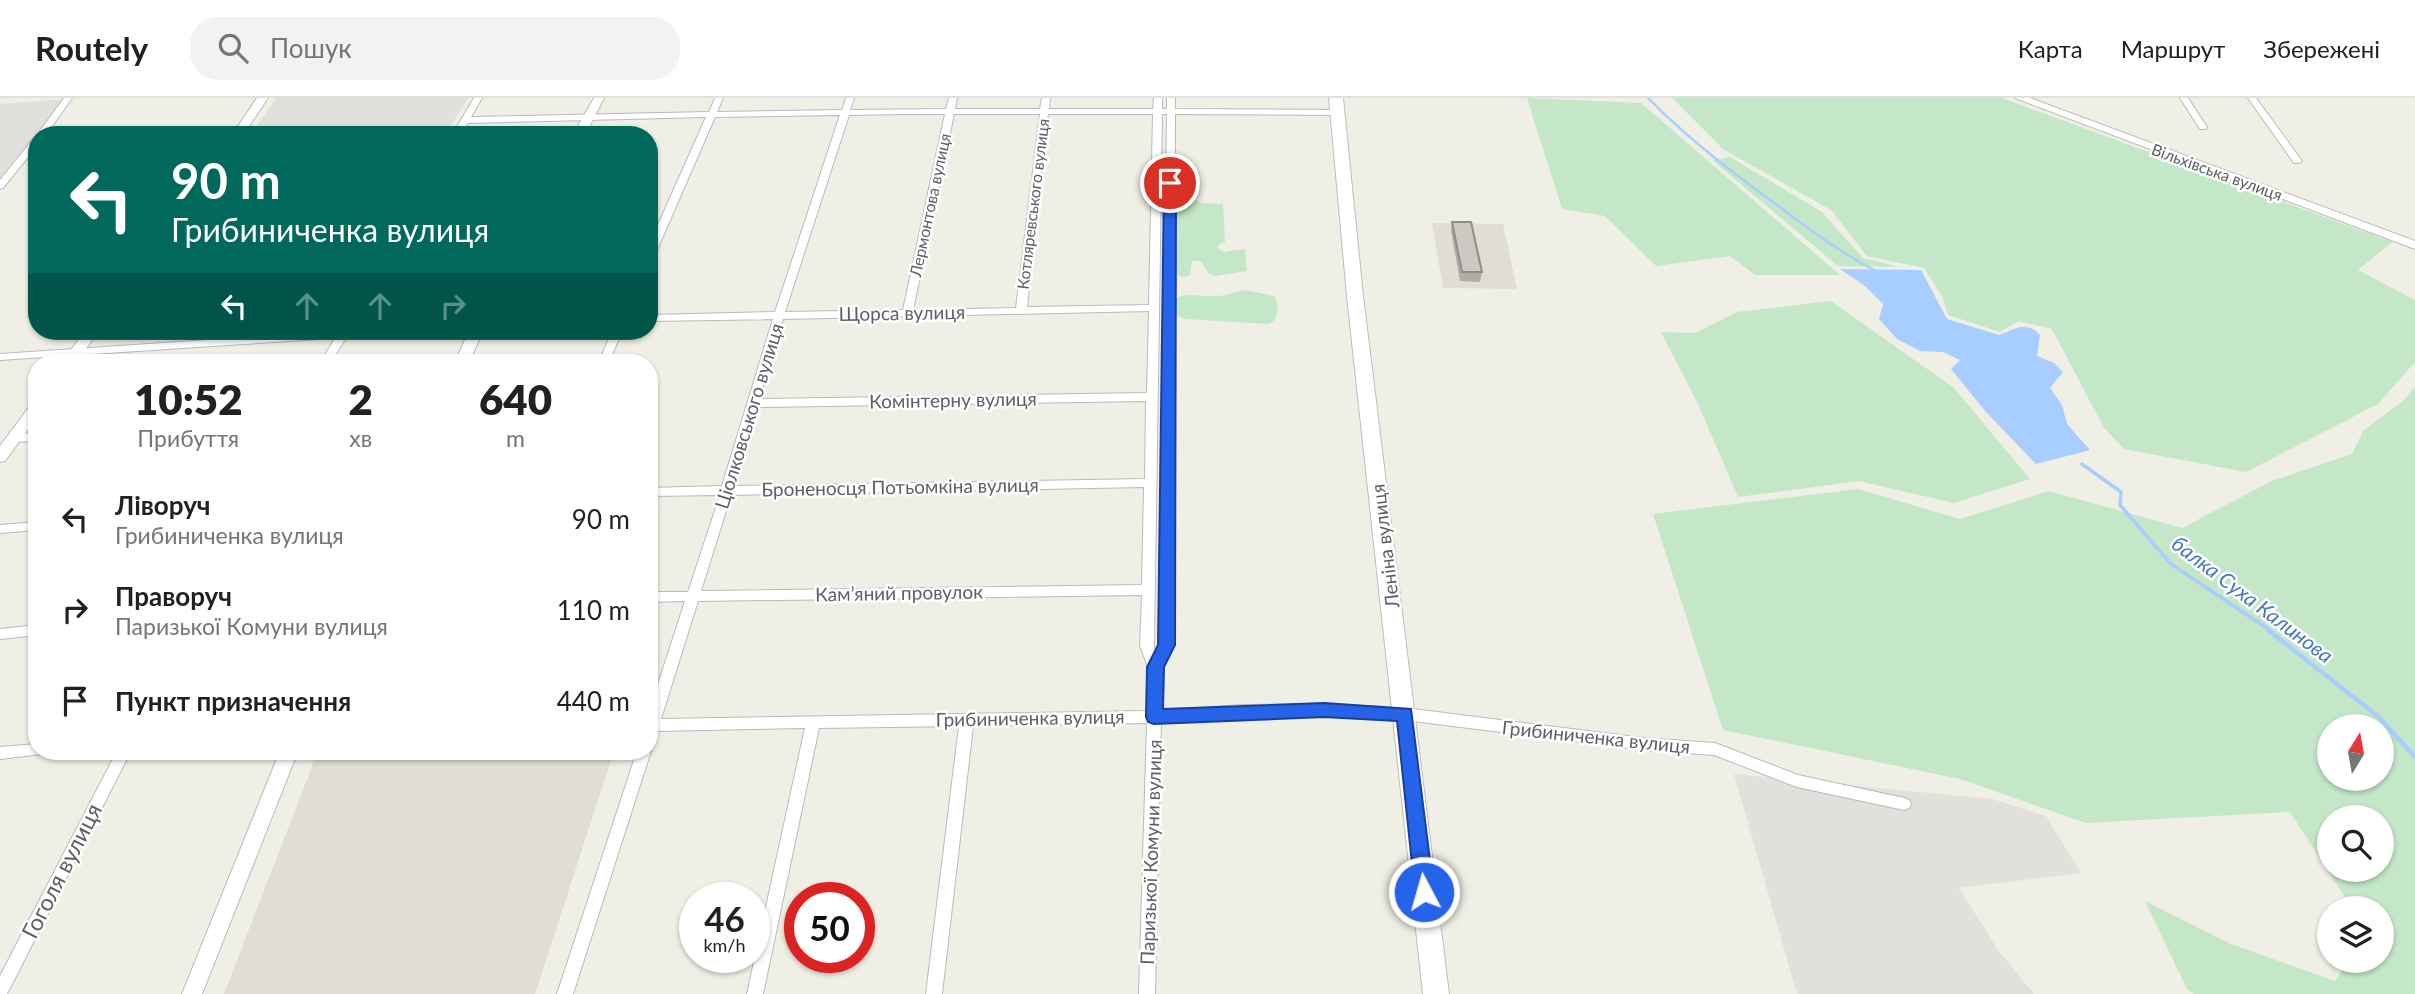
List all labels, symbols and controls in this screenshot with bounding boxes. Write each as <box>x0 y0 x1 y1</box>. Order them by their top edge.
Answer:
search box <box>190 17 680 80</box>
text: Routely <box>35 28 148 68</box>
icon: search <box>214 29 252 67</box>
text: Пошук <box>270 32 352 64</box>
text: Карта <box>2018 34 2083 63</box>
text: Маршрут <box>2121 34 2225 63</box>
text: Збережені <box>2263 34 2380 63</box>
street label: Котляревського вулиця <box>1013 117 1052 290</box>
street label: Лермонтова вулиця <box>905 131 954 279</box>
street label: Вільхівська вулиця <box>2149 139 2285 204</box>
text: 90 m <box>171 151 281 209</box>
pin <box>1140 153 1200 213</box>
icon: left <box>56 154 147 245</box>
icon: arrive <box>1151 164 1189 202</box>
text: Грибиниченка вулиця <box>171 210 489 249</box>
icon: left <box>215 287 253 325</box>
icon: ahead <box>288 287 326 325</box>
icon: ahead <box>361 287 399 325</box>
icon: right <box>434 287 472 325</box>
street label: Щорса вулиця <box>839 300 965 325</box>
street label: Ціолковського вулиця <box>709 320 788 511</box>
text: 10:52 <box>134 374 243 424</box>
text: 2 <box>349 374 373 424</box>
text: 640 <box>479 374 552 424</box>
street label: Комінтерну вулиця <box>869 387 1037 412</box>
text: Прибуття <box>137 424 239 452</box>
text: хв <box>349 424 372 452</box>
text: m <box>506 424 525 452</box>
street label: Броненосця Потьомкіна вулиця <box>761 473 1039 500</box>
street label: Леніна вулиця <box>1365 483 1404 610</box>
text: Ліворуч <box>115 489 211 521</box>
icon: left <box>56 500 94 538</box>
text: 90 m <box>572 503 630 535</box>
text: Грибиниченка вулиця <box>115 521 344 549</box>
water label: балка Суха Калинова <box>2167 530 2338 668</box>
text: Праворуч <box>115 580 232 612</box>
street label: Кам’яний провулок <box>815 580 983 605</box>
icon: right <box>56 591 94 629</box>
text: 110 m <box>557 594 630 626</box>
text: Паризької Комуни вулиця <box>115 612 388 640</box>
icon: arrive <box>56 682 94 720</box>
text: Пункт призначення <box>115 685 351 717</box>
text: 440 m <box>557 685 630 717</box>
street label: Грибиниченка вулиця <box>935 704 1125 731</box>
north arrow <box>2317 714 2394 791</box>
map controls <box>2317 714 2394 973</box>
street label: Грибиниченка вулиця <box>1501 715 1691 758</box>
street label: Паризької Комуни вулиця <box>1135 739 1166 965</box>
street label: Гоголя вулиця <box>15 798 107 943</box>
button: search <box>2317 805 2394 882</box>
position arrow <box>1387 855 1461 929</box>
speed limit sign: 50 <box>784 882 875 973</box>
button: layers <box>2317 896 2394 973</box>
text: 46 <box>704 897 745 939</box>
text: km/h <box>703 934 746 956</box>

